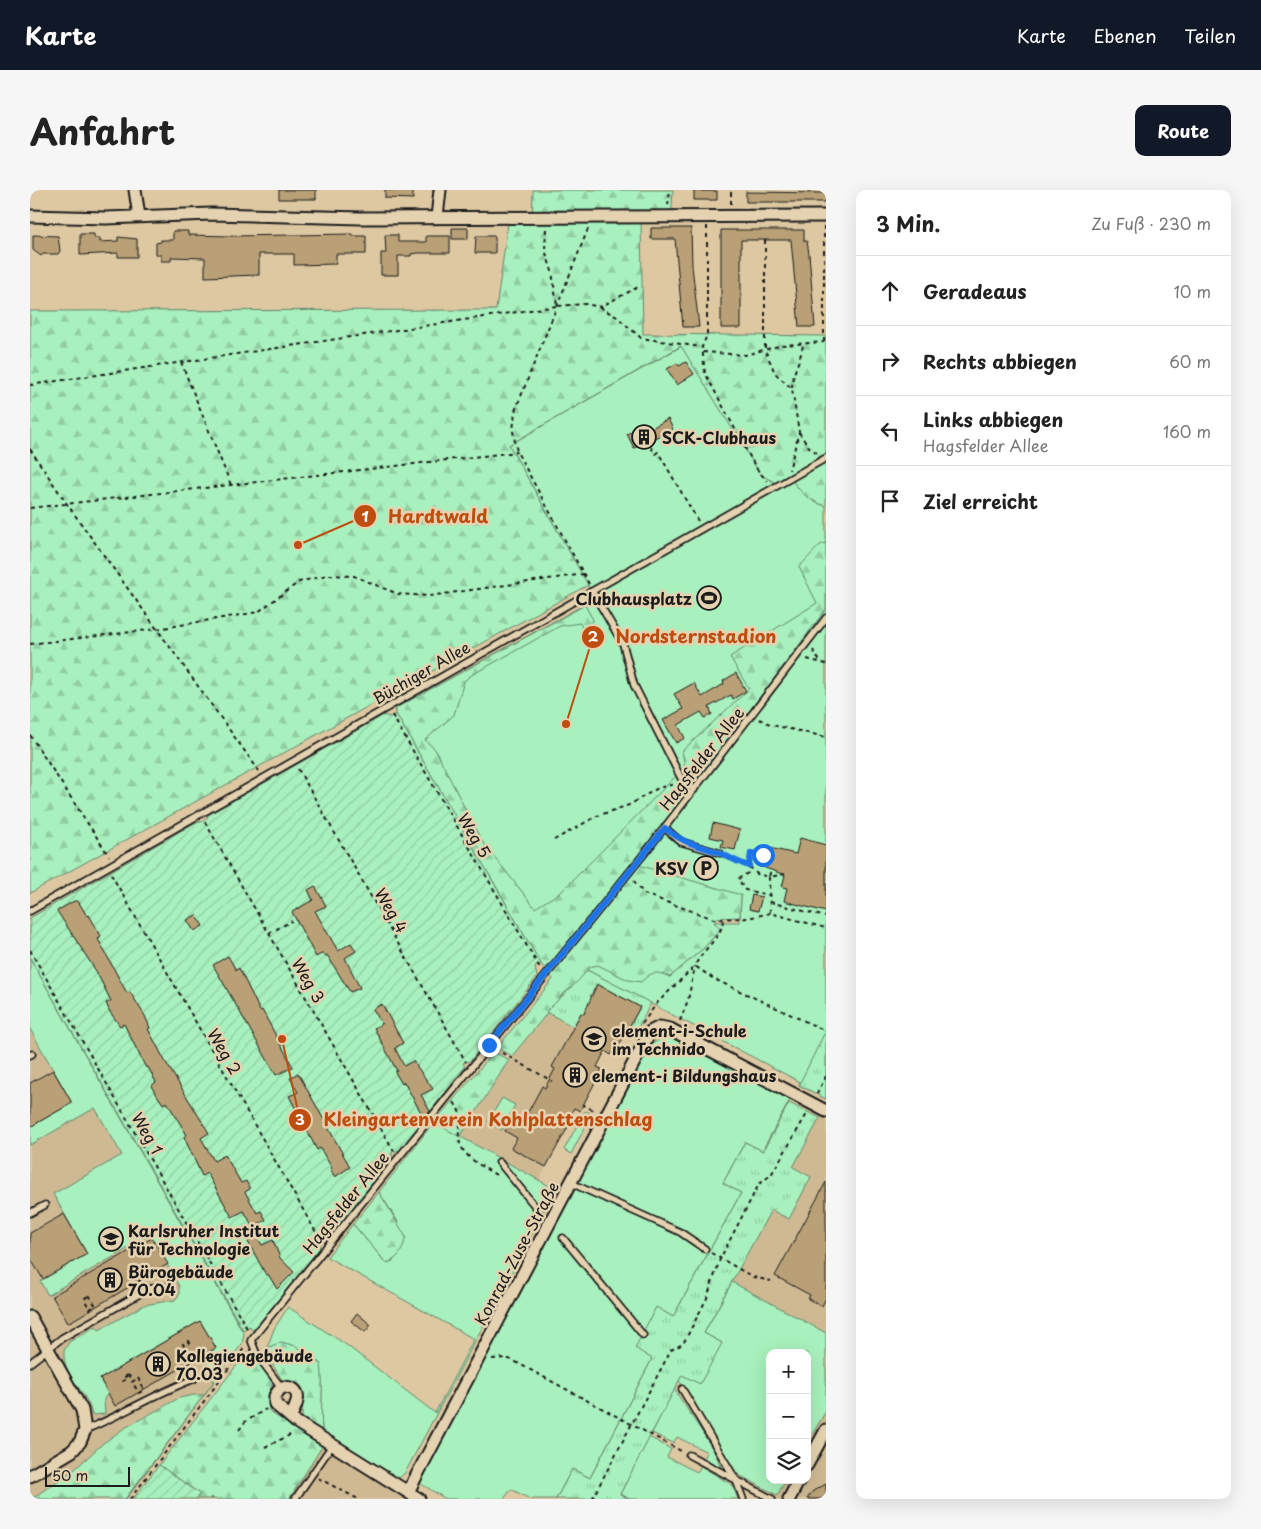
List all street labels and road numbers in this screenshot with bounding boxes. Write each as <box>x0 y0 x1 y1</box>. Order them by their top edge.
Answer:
street label: Büchiger Allee <box>368 634 474 710</box>
street label: Hagsfelder Allee <box>653 701 749 815</box>
street label: Weg 5 <box>453 808 497 862</box>
street label: Weg 4 <box>370 883 414 937</box>
street label: Weg 3 <box>287 953 331 1007</box>
street label: Weg 2 <box>202 1023 248 1079</box>
street label: Weg 1 <box>126 1108 170 1158</box>
street label: Hagsfelder Allee <box>296 1145 394 1258</box>
street label: Konrad-Zuse-Straße <box>468 1177 564 1329</box>

